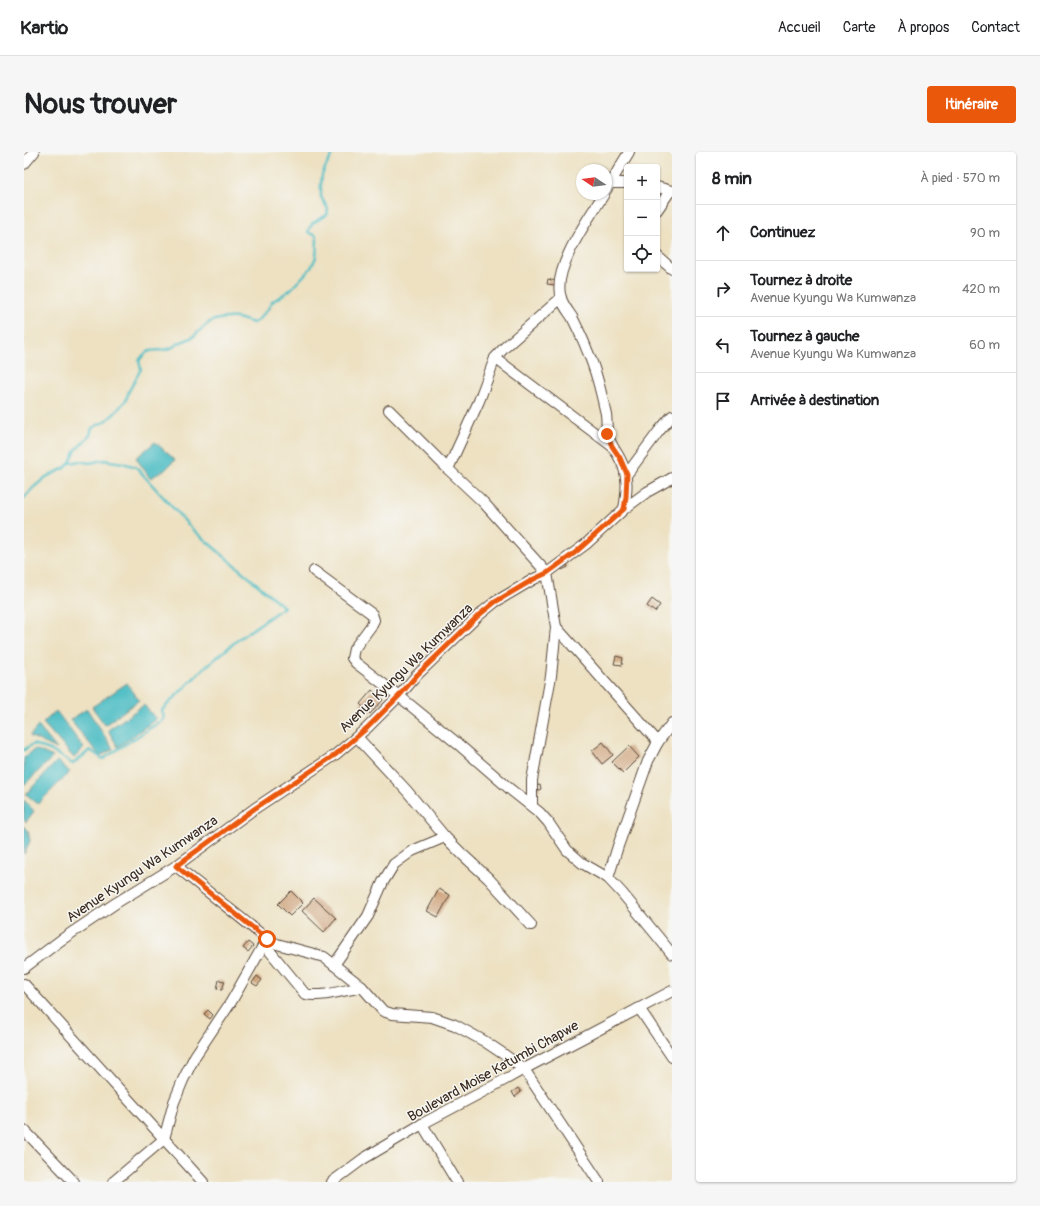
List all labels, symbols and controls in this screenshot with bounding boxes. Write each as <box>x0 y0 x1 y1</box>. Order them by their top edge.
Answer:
text: Kartio <box>20 16 68 40</box>
text: Accueil <box>778 19 821 36</box>
text: Carte <box>843 19 875 36</box>
text: À propos <box>897 19 949 36</box>
text: Contact <box>971 19 1020 36</box>
button: Itinéraire <box>927 86 1016 123</box>
text: Nous trouver <box>24 87 177 122</box>
north arrow <box>576 164 612 200</box>
map controls <box>624 164 660 272</box>
button: + <box>624 164 660 200</box>
text: 8 min <box>712 168 752 189</box>
text: À pied · 570 m <box>920 170 1000 186</box>
button: − <box>624 200 660 236</box>
icon: ahead <box>712 222 734 244</box>
text: Continuez <box>750 223 815 242</box>
text: 90 m <box>970 225 1000 241</box>
button: locate <box>624 236 660 272</box>
text: Tournez à droite <box>750 271 852 290</box>
icon: right <box>712 278 734 300</box>
text: 420 m <box>962 281 1000 297</box>
text: Avenue Kyungu Wa Kumwanza <box>750 290 916 306</box>
text: Tournez à gauche <box>750 327 860 346</box>
icon: left <box>712 334 734 356</box>
text: 60 m <box>969 337 1000 353</box>
text: Avenue Kyungu Wa Kumwanza <box>750 346 916 362</box>
icon: arrive <box>712 390 734 412</box>
text: Arrivée à destination <box>750 391 879 410</box>
route end <box>598 425 616 443</box>
street label: Avenue Kyungu Wa Kumwanza <box>336 600 476 736</box>
street label: Avenue Kyungu Wa Kumwanza <box>63 812 221 926</box>
route start <box>258 930 276 948</box>
street label: Boulevard Moise Katumbi Chapwe <box>405 1017 581 1125</box>

